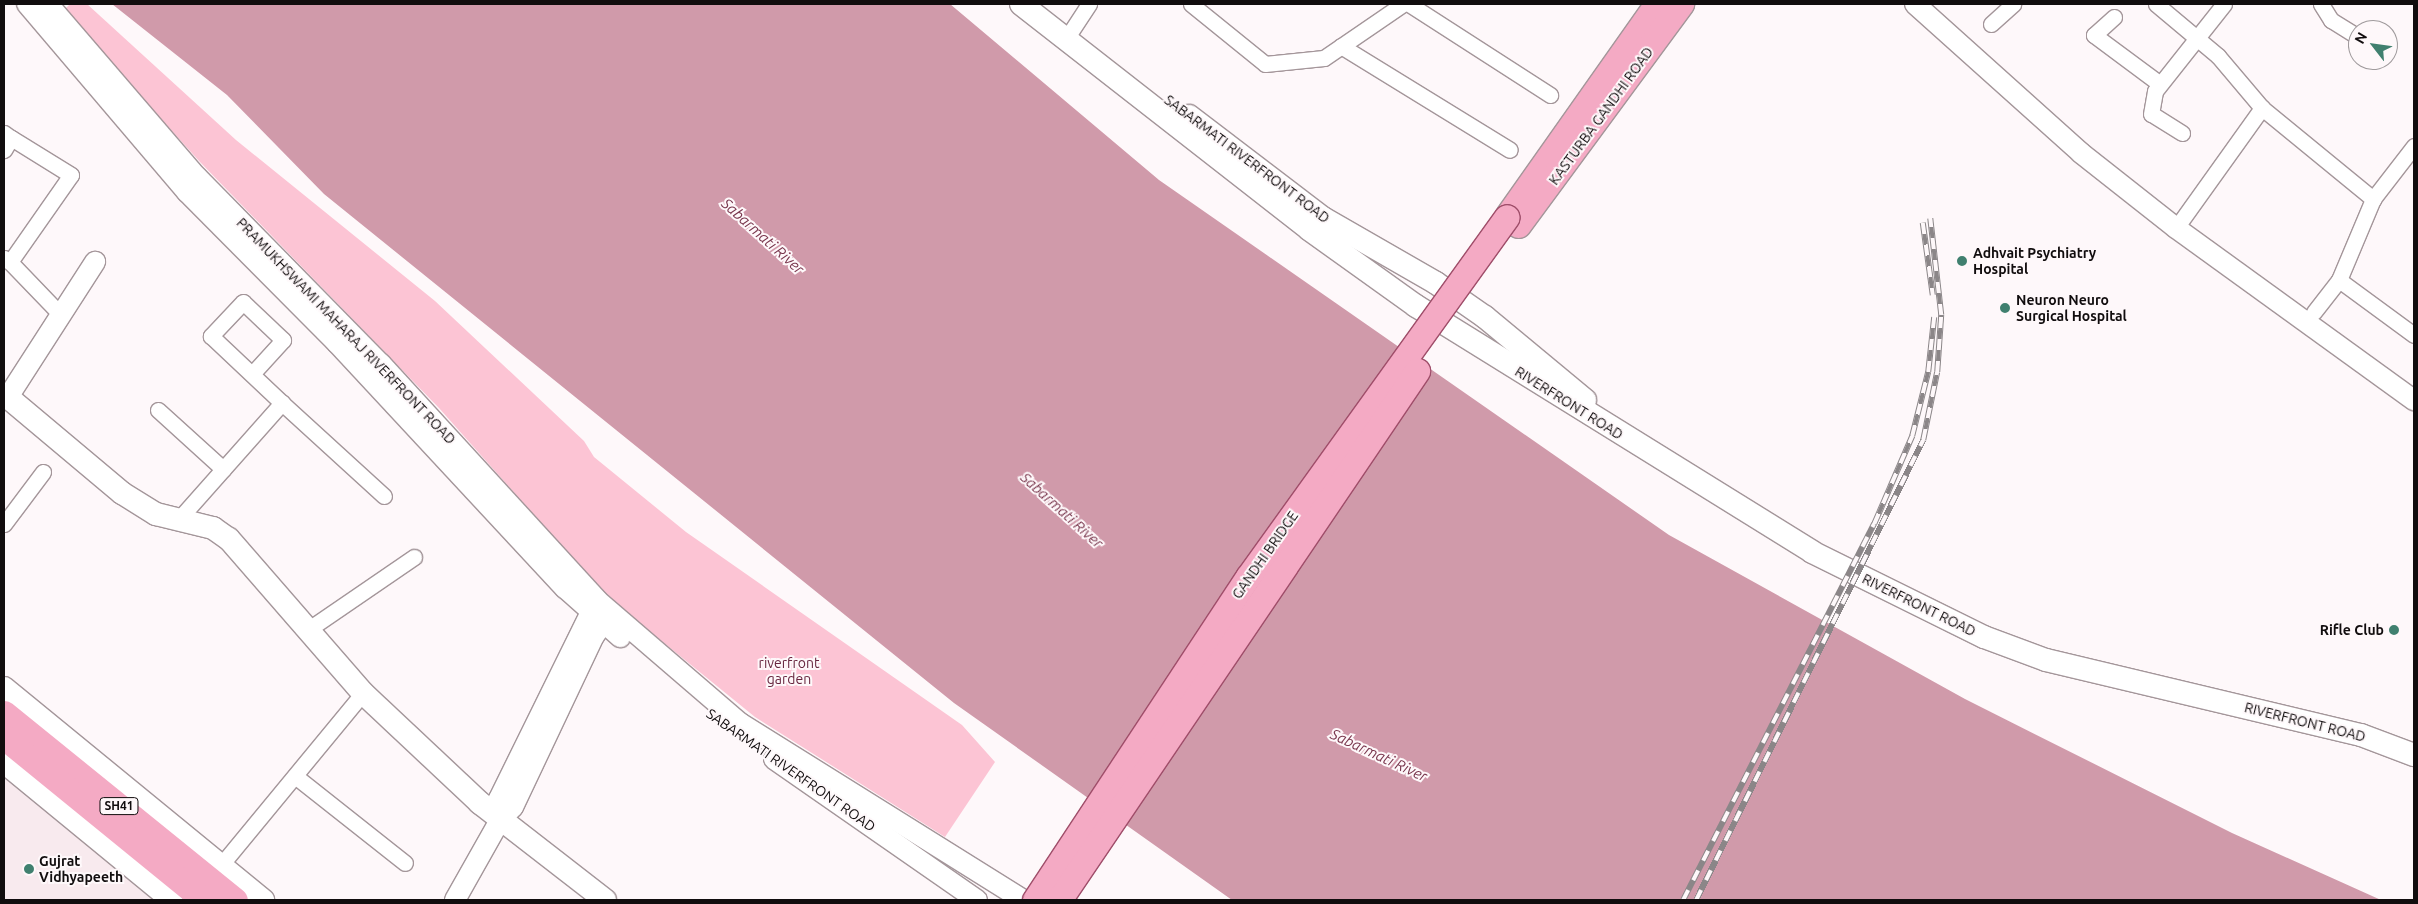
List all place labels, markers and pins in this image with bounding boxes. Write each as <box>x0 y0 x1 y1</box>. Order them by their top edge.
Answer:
place label: Adhvait Psychiatry Hospital <box>1973 245 2096 278</box>
marker: Adhvait Psychiatry Hospital <box>1955 254 1969 268</box>
place label: Neuron Neuro Surgical Hospital <box>2016 292 2127 324</box>
marker: Neuron Neuro Surgical Hospital <box>1998 301 2012 315</box>
place label: Rifle Club <box>2320 622 2384 638</box>
marker: Rifle Club <box>2388 624 2400 636</box>
place label: Gujrat Vidhyapeeth <box>39 853 123 886</box>
marker: Gujrat Vidhyapeeth <box>23 863 35 875</box>

